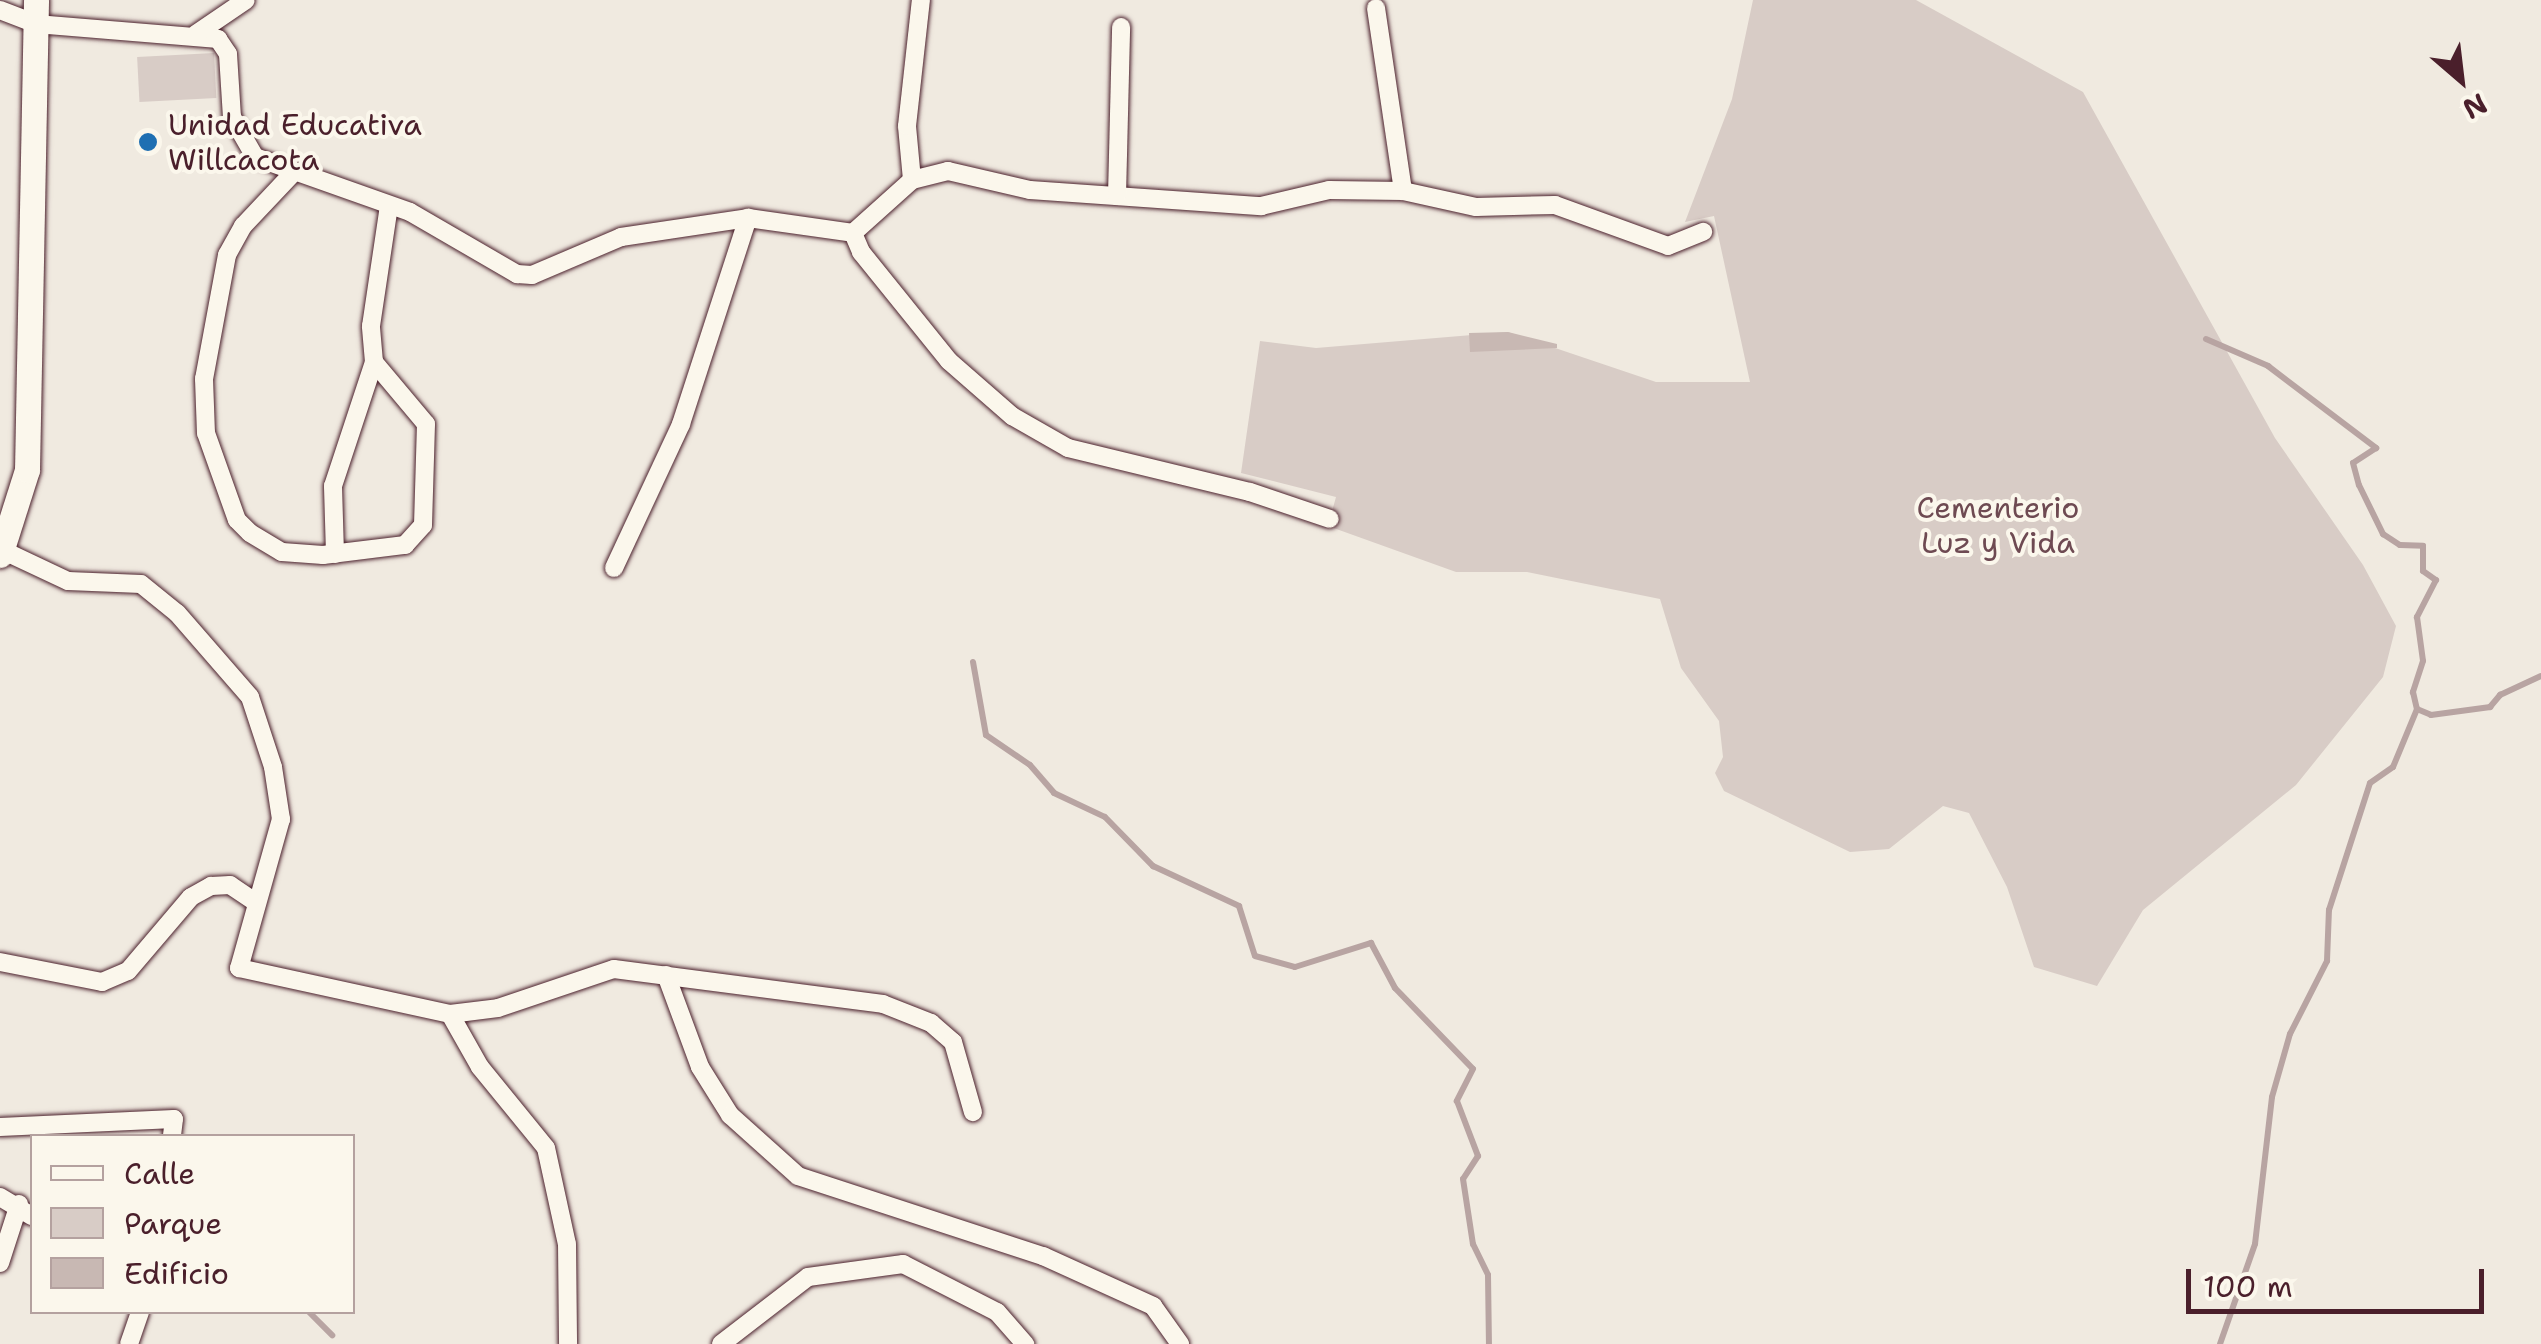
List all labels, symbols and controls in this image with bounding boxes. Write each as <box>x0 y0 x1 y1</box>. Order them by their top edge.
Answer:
north arrow <box>2411 30 2511 130</box>
text: N <box>2456 85 2494 128</box>
place label: Unidad Educativa Willcacota <box>168 107 422 178</box>
marker: Unidad Educativa Willcacota <box>137 131 159 153</box>
park label: Cementerio Luz y Vida <box>1917 490 2079 560</box>
legend <box>30 1134 355 1314</box>
text: Calle <box>124 1153 195 1194</box>
text: Parque <box>124 1203 222 1244</box>
scale bar <box>2191 1249 2488 1311</box>
text: Edificio <box>124 1253 229 1294</box>
text: 100 m <box>2203 1266 2293 1307</box>

